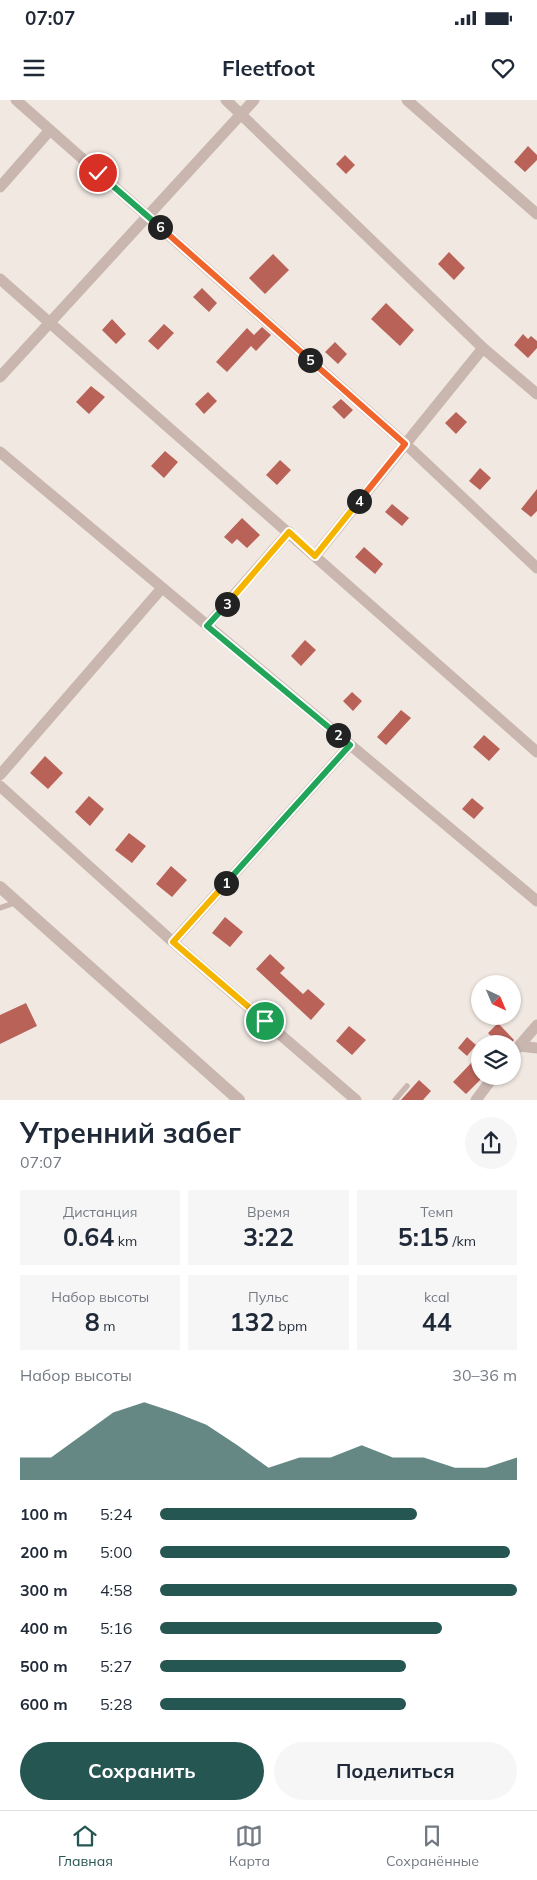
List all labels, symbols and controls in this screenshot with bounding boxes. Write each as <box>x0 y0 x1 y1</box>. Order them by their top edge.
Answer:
text: 07:07 <box>25 6 75 30</box>
icon: menu <box>20 54 48 82</box>
text: Fleetfoot <box>222 54 315 82</box>
icon: heart <box>489 54 517 82</box>
pin <box>77 152 119 194</box>
icon: check <box>84 159 112 187</box>
pin: 6 <box>148 214 172 240</box>
text: 6 <box>156 218 165 236</box>
pin: 5 <box>298 348 322 372</box>
text: 5 <box>306 351 315 369</box>
pin: 4 <box>346 488 372 514</box>
text: 4 <box>355 492 364 510</box>
pin: 3 <box>214 592 240 616</box>
text: 3 <box>223 595 232 613</box>
pin: 2 <box>326 722 350 748</box>
text: 2 <box>334 726 343 744</box>
pin: 1 <box>214 870 238 896</box>
text: 1 <box>222 874 231 892</box>
north arrow <box>471 975 521 1025</box>
map controls <box>471 975 521 1085</box>
pin <box>244 1000 286 1042</box>
icon: arrive <box>251 1007 279 1035</box>
button: layers <box>471 1035 521 1085</box>
text: Утренний забег <box>20 1115 241 1150</box>
button: share <box>465 1117 517 1169</box>
text: 07:07 <box>20 1152 62 1172</box>
text: Дистанция <box>63 1203 137 1221</box>
text: Время <box>247 1203 290 1221</box>
text: Темп <box>420 1203 453 1221</box>
text: 0.64 <box>63 1221 114 1252</box>
text: 3:22 <box>243 1221 294 1252</box>
text: 5:15 <box>398 1221 449 1252</box>
text: km <box>114 1232 137 1250</box>
text: /km <box>449 1232 476 1250</box>
text: Набор высоты <box>51 1288 149 1306</box>
text: Пульс <box>248 1288 289 1306</box>
text: kcal <box>424 1288 450 1306</box>
text: 8 <box>85 1306 100 1337</box>
text: 132 <box>230 1306 275 1337</box>
text: 44 <box>422 1306 452 1337</box>
text: m <box>100 1317 116 1335</box>
text: bpm <box>275 1317 307 1335</box>
text: Набор высоты <box>20 1365 132 1385</box>
text: 30–36 m <box>452 1365 517 1385</box>
text: 100 m <box>20 1504 68 1524</box>
text: 5:24 <box>100 1504 132 1524</box>
text: 200 m <box>20 1542 68 1562</box>
text: 5:00 <box>100 1542 132 1562</box>
text: 300 m <box>20 1580 68 1600</box>
text: 4:58 <box>100 1580 132 1600</box>
text: 400 m <box>20 1618 68 1638</box>
text: 5:16 <box>100 1618 132 1638</box>
text: 500 m <box>20 1656 68 1676</box>
text: 5:27 <box>100 1656 132 1676</box>
text: 600 m <box>20 1694 68 1714</box>
text: 5:28 <box>100 1694 132 1714</box>
button: Сохранить <box>20 1742 264 1800</box>
button: Поделиться <box>274 1742 517 1800</box>
tab: Главная <box>58 1822 113 1870</box>
tab: Карта <box>229 1822 270 1870</box>
tab: Сохранённые <box>386 1822 479 1870</box>

